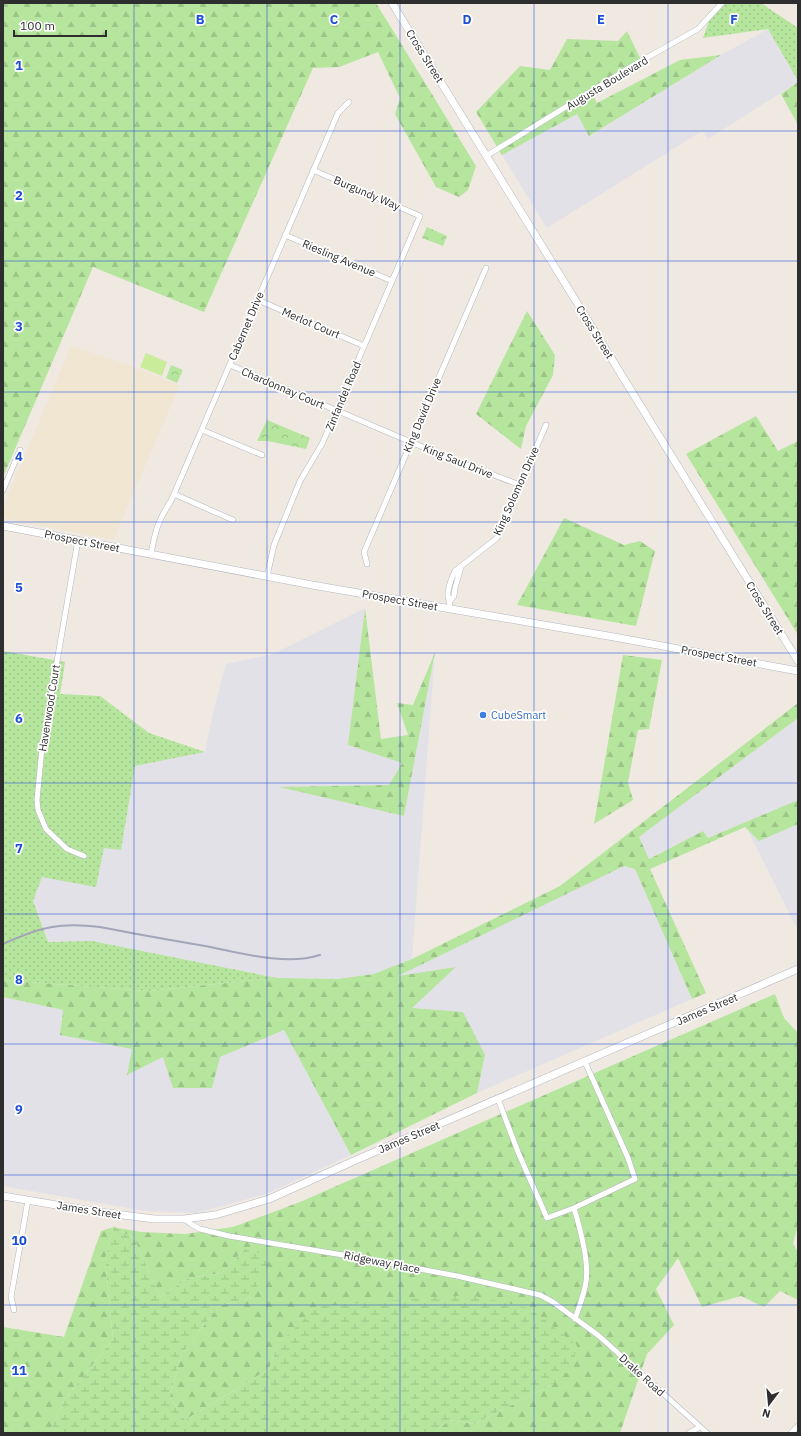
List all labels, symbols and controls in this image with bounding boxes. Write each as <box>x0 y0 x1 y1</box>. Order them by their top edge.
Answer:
text: B <box>196 11 205 28</box>
text: C <box>330 11 339 28</box>
text: D <box>462 11 472 28</box>
text: E <box>597 11 605 28</box>
text: F <box>730 11 738 28</box>
scale bar <box>14 12 106 38</box>
text: 100 m <box>20 18 55 33</box>
street label: Cross Street <box>403 27 447 85</box>
street label: Augusta Boulevard <box>564 53 650 113</box>
text: 1 <box>15 57 23 74</box>
street label: Burgundy Way <box>332 173 403 213</box>
text: 2 <box>15 187 23 204</box>
street label: Riesling Avenue <box>300 236 378 280</box>
street label: Cabernet Drive <box>225 289 267 363</box>
street label: Cross Street <box>573 303 617 361</box>
street label: Merlot Court <box>280 304 342 342</box>
text: 3 <box>15 318 23 335</box>
street label: Zinfandel Road <box>322 359 364 433</box>
street label: Chardonnay Court <box>239 364 327 412</box>
street label: King David Drive <box>400 375 444 455</box>
street label: King Saul Drive <box>421 441 495 481</box>
street label: King Solomon Drive <box>490 444 542 538</box>
text: 4 <box>15 448 23 465</box>
street label: Prospect Street <box>43 527 121 555</box>
text: 5 <box>15 579 23 596</box>
street label: Cross Street <box>743 579 787 637</box>
street label: Prospect Street <box>361 586 439 614</box>
street label: Prospect Street <box>680 642 758 670</box>
street label: Havenwood Court <box>35 663 63 753</box>
place label: CubeSmart <box>491 708 546 722</box>
text: 6 <box>15 710 23 727</box>
marker: CubeSmart <box>478 710 488 720</box>
text: 7 <box>15 840 23 857</box>
text: 8 <box>15 971 23 988</box>
street label: James Street <box>674 990 740 1028</box>
text: 9 <box>15 1101 23 1118</box>
street label: James Street <box>376 1118 442 1156</box>
street label: James Street <box>56 1198 122 1222</box>
text: 10 <box>11 1232 27 1249</box>
street label: Ridgeway Place <box>343 1248 421 1276</box>
street label: Drake Road <box>616 1351 668 1399</box>
text: 11 <box>11 1362 27 1379</box>
north arrow <box>749 1384 789 1424</box>
text: N <box>760 1406 772 1421</box>

